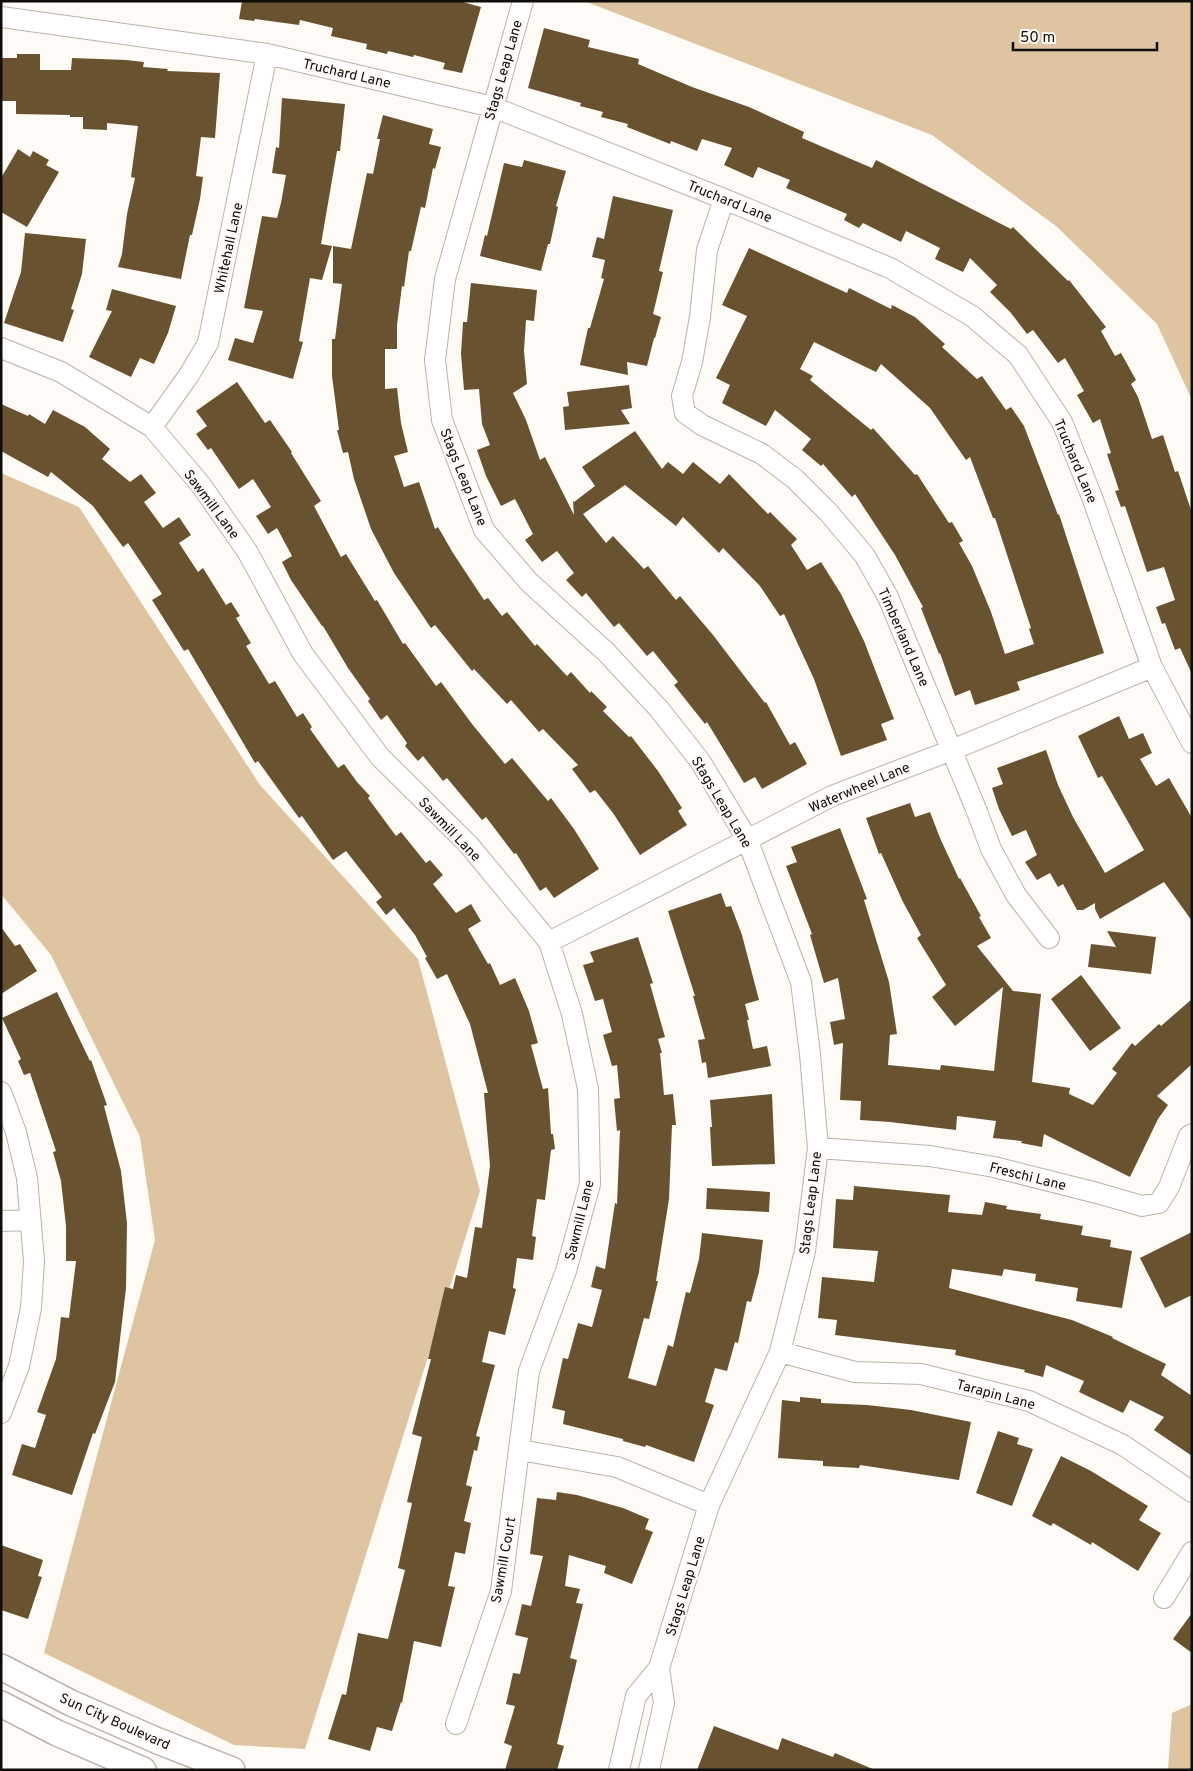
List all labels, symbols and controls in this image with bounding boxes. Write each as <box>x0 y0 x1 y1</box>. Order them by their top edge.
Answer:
street label: Stags Leap Lane <box>482 18 527 123</box>
scale bar <box>1013 20 1157 52</box>
text: 50 m <box>1020 29 1055 48</box>
street label: Truchard Lane <box>301 56 392 93</box>
street label: Truchard Lane <box>685 178 774 227</box>
street label: Whitehall Lane <box>212 201 247 295</box>
street label: Truchard Lane <box>1049 417 1100 506</box>
street label: Stags Leap Lane <box>435 426 490 529</box>
street label: Sawmill Lane <box>179 467 242 543</box>
street label: Timberland Lane <box>873 586 932 690</box>
street label: Stags Leap Lane <box>687 754 755 852</box>
street label: Waterwheel Lane <box>806 759 913 817</box>
street label: Sawmill Lane <box>414 794 484 866</box>
street label: Stags Leap Lane <box>797 1151 826 1256</box>
street label: Freschi Lane <box>988 1160 1068 1195</box>
street label: Sawmill Lane <box>562 1178 599 1263</box>
street label: Tarapin Lane <box>954 1377 1037 1414</box>
street label: Sawmill Court <box>489 1516 520 1605</box>
street label: Stags Leap Lane <box>663 1534 710 1639</box>
street label: Sun City Boulevard <box>56 1690 172 1754</box>

